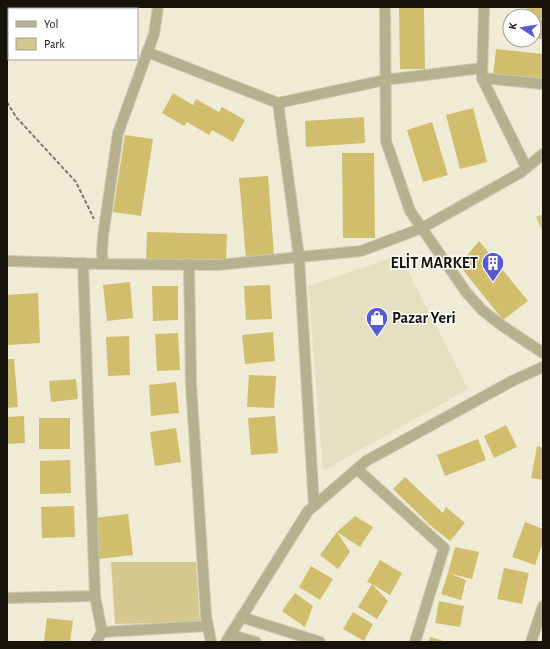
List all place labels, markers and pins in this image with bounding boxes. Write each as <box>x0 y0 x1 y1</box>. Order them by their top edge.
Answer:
building icon: ELİT MARKET <box>480 250 506 283</box>
place label: ELİT MARKET <box>391 253 478 271</box>
shop icon: Pazar Yeri <box>364 305 390 338</box>
place label: Pazar Yeri <box>392 310 456 326</box>

